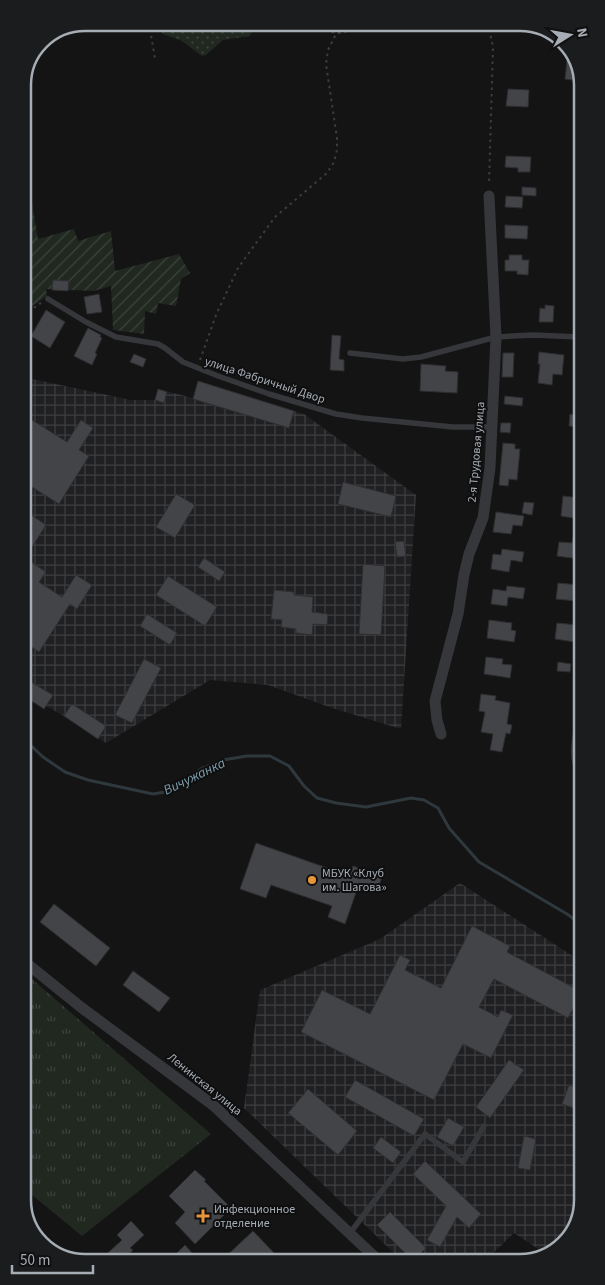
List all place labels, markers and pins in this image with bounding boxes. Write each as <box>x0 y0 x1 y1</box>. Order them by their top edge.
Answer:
place label: МБУК «Клуб им. Шагова» <box>322 865 387 896</box>
marker: МБУК «Клуб им. Шагова» <box>306 874 318 886</box>
place label: Инфекционное отделение <box>214 1201 295 1232</box>
marker: Инфекционное отделение <box>196 1209 210 1223</box>

